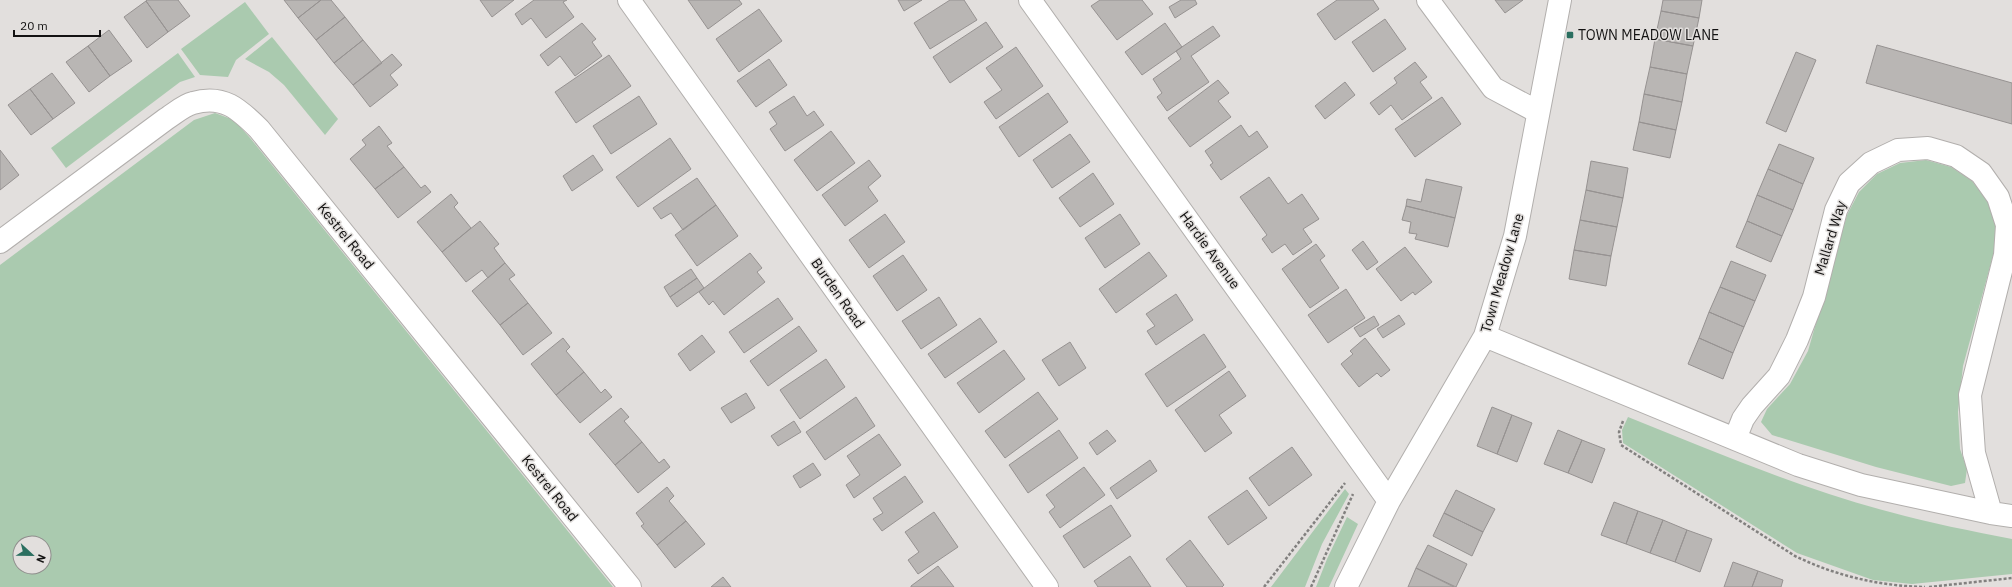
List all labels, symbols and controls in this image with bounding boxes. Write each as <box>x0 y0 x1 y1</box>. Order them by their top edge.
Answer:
scale bar <box>14 12 100 38</box>
text: 20 m <box>20 18 48 33</box>
place label: TOWN MEADOW LANE <box>1578 26 1719 44</box>
marker: TOWN MEADOW LANE <box>1565 30 1575 40</box>
street label: Kestrel Road <box>314 199 378 273</box>
street label: Mallard Way <box>1810 199 1850 277</box>
street label: Hardie Avenue <box>1176 208 1244 293</box>
street label: Town Meadow Lane <box>1476 211 1528 335</box>
street label: Burden Road <box>807 254 869 332</box>
street label: Kestrel Road <box>518 451 582 525</box>
north arrow <box>12 535 52 575</box>
text: N <box>33 552 49 565</box>

